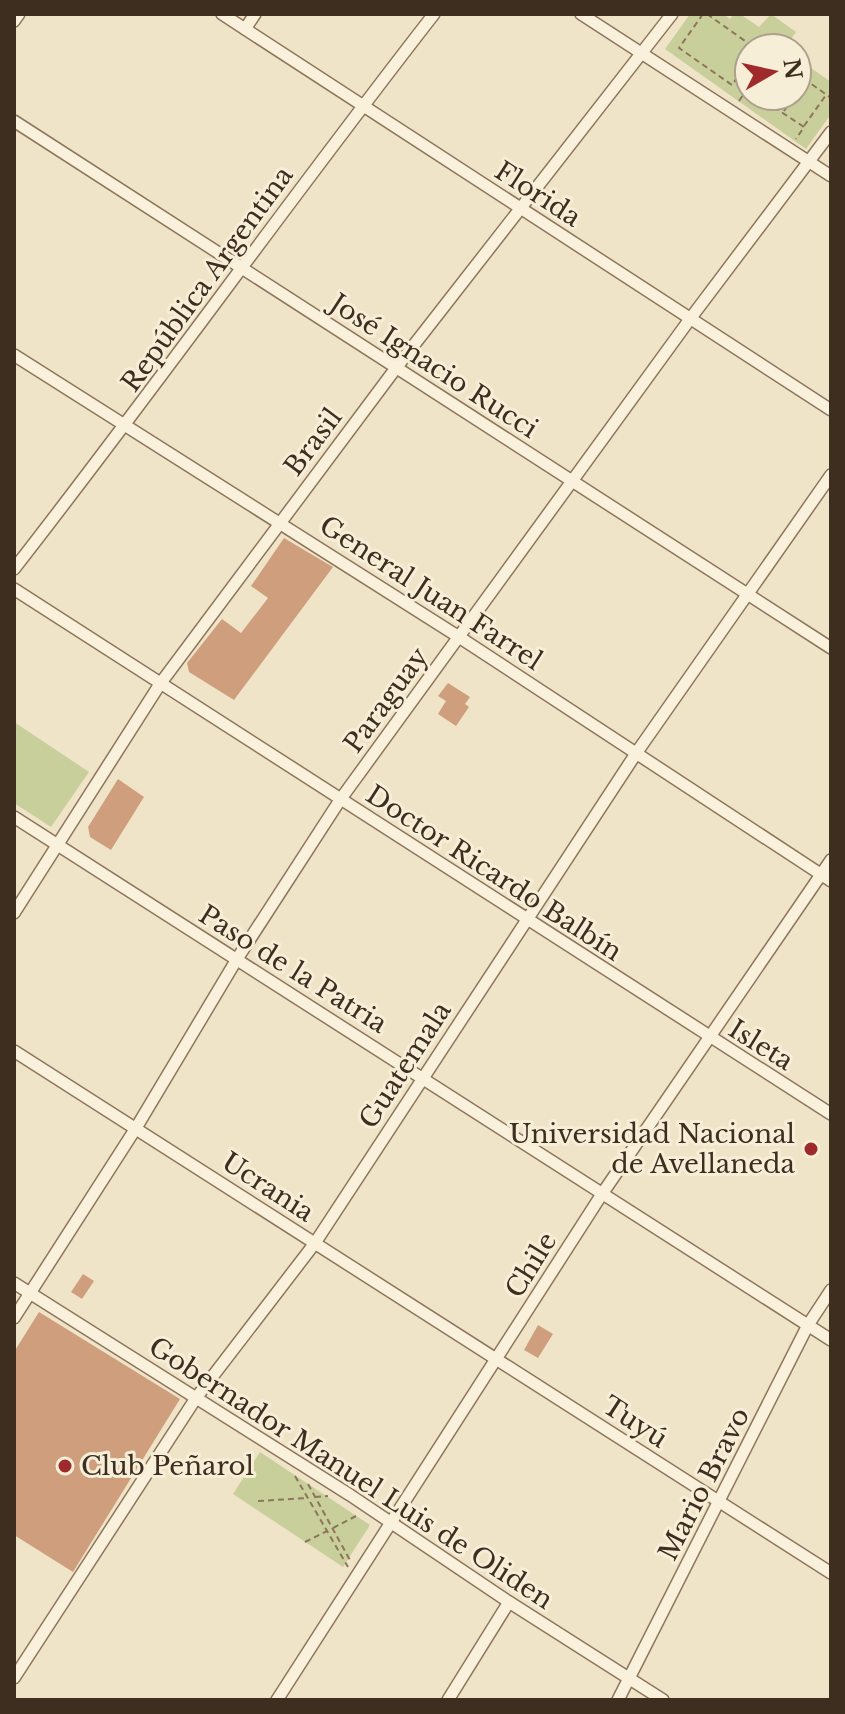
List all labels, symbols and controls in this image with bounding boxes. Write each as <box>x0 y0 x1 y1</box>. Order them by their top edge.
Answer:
north arrow <box>733 32 813 112</box>
text: N <box>777 57 807 82</box>
street label: Florida <box>489 154 588 234</box>
street label: República Argentina <box>114 160 300 398</box>
street label: José Ignacio Rucci <box>322 285 544 445</box>
street label: Brasil <box>277 402 349 482</box>
street label: General Juan Farrel <box>314 509 548 677</box>
street label: Paraguay <box>337 641 435 759</box>
street label: Doctor Ricardo Balbín <box>360 778 628 968</box>
street label: Paso de la Patria <box>193 898 393 1040</box>
street label: Guatemala <box>352 995 458 1134</box>
street label: Isleta <box>723 1013 800 1077</box>
place label: Universidad Nacional de Avellaneda <box>509 1118 796 1180</box>
marker: Universidad Nacional de Avellaneda <box>802 1140 820 1158</box>
street label: Ucrania <box>216 1145 321 1229</box>
street label: Chile <box>499 1226 563 1304</box>
street label: Gobernador Manuel Luis de Oliden <box>143 1330 559 1616</box>
street label: Tuyú <box>597 1389 673 1455</box>
street label: Mario Bravo <box>652 1402 756 1566</box>
place label: Club Peñarol <box>81 1450 254 1482</box>
marker: Club Peñarol <box>56 1457 74 1475</box>

